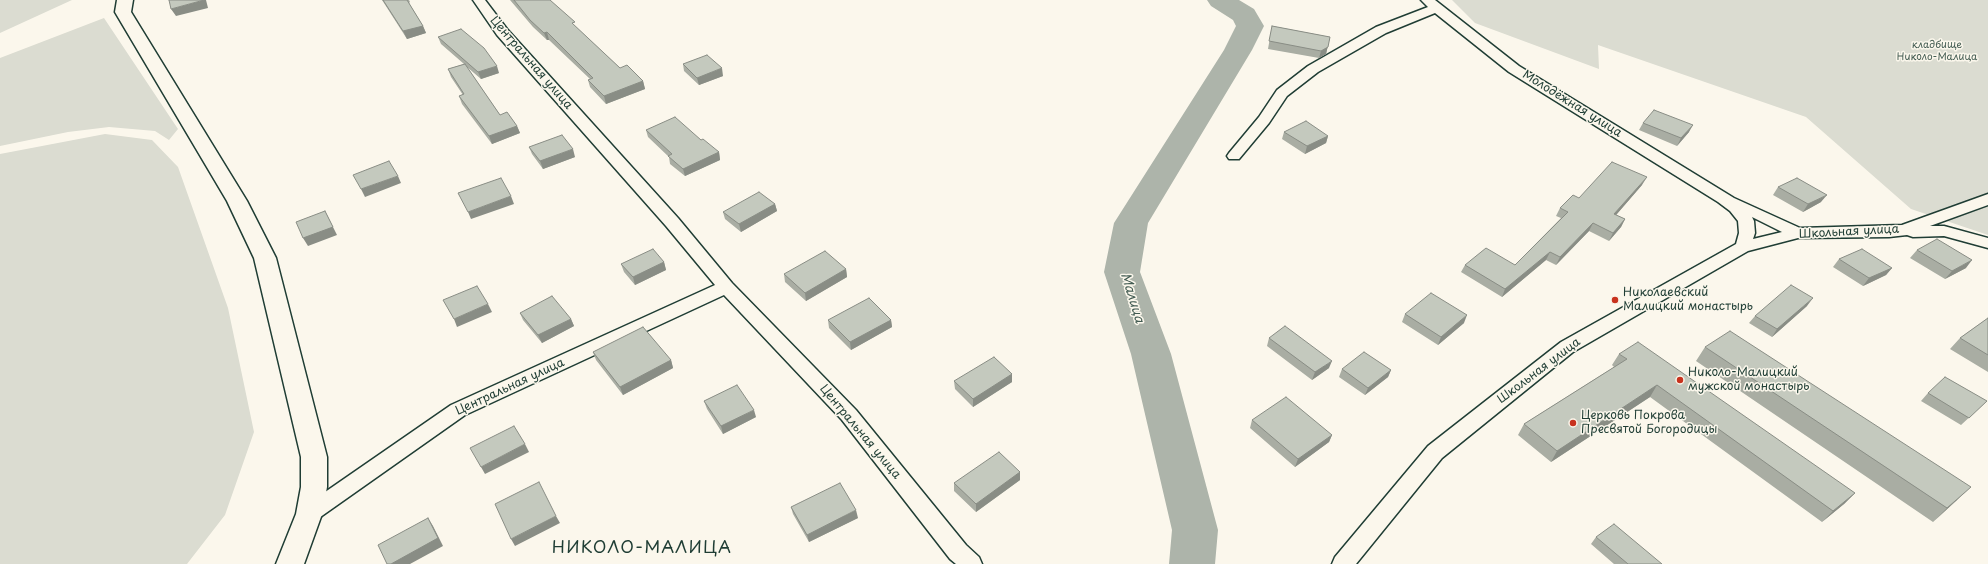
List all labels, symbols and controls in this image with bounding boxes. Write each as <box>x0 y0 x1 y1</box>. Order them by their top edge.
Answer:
street label: Центральная улица <box>487 14 575 112</box>
park label: кладбище Николо-Малица <box>1897 39 1977 62</box>
street label: Молодёжная улица <box>1520 68 1624 140</box>
street label: Школьная улица <box>1799 222 1899 242</box>
water label: Малица <box>1117 271 1147 325</box>
place label: Николаевский Малицкий монастырь <box>1623 286 1753 314</box>
marker: Николаевский Малицкий монастырь <box>1610 295 1620 305</box>
street label: Школьная улица <box>1495 335 1583 407</box>
street label: Центральная улица <box>453 355 567 419</box>
place label: Николо-Малицкий мужской монастырь <box>1688 366 1809 394</box>
marker: Николо-Малицкий мужской монастырь <box>1675 375 1685 385</box>
street label: Центральная улица <box>816 382 904 482</box>
place label: Церковь Покрова Пресвятой Богородицы <box>1581 409 1717 437</box>
marker: Церковь Покрова Пресвятой Богородицы <box>1568 418 1578 428</box>
district label: НИКОЛО-МАЛИЦА <box>553 538 731 558</box>

